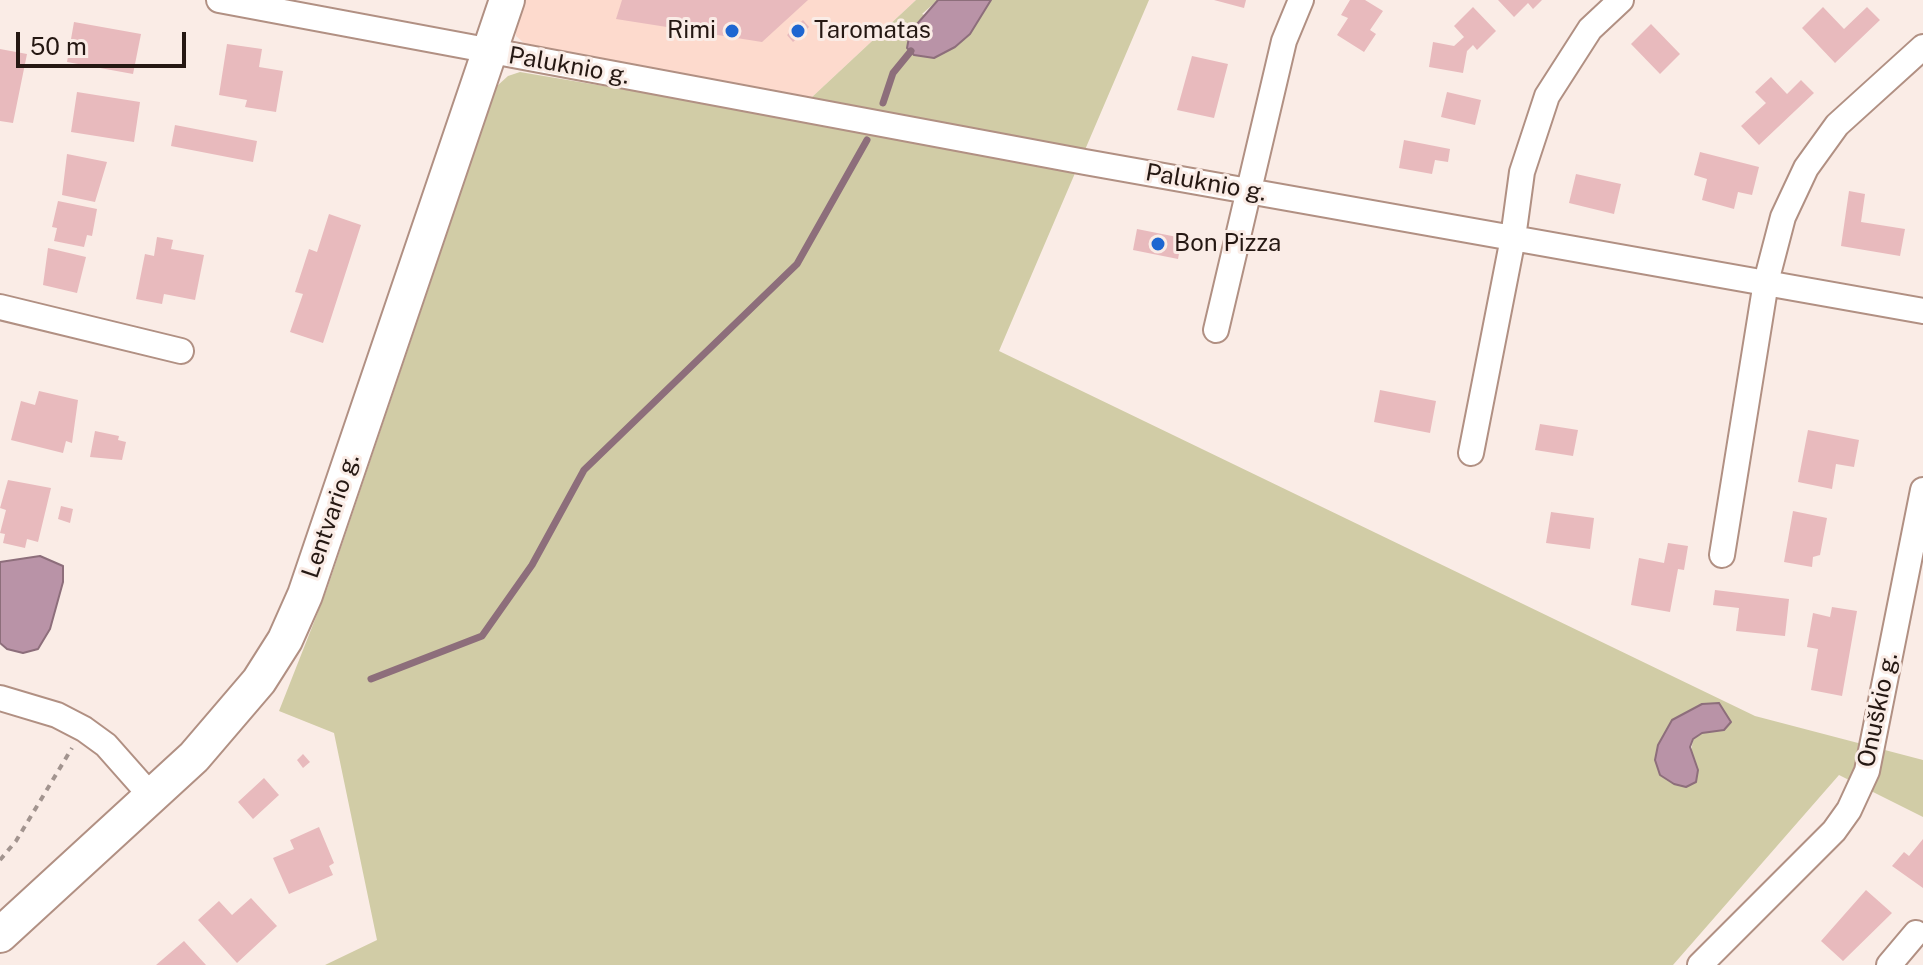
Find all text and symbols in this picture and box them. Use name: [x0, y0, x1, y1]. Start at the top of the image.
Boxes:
scale bar: [20, 16, 190, 66]
place label: Rimi: [667, 17, 716, 45]
place label: Taromatas: [814, 17, 931, 45]
marker: Rimi: [723, 22, 741, 40]
marker: Taromatas: [789, 22, 807, 40]
text: 50 m: [30, 32, 87, 60]
street label: Paluknio g.: [506, 41, 632, 91]
street label: Paluknio g.: [1143, 158, 1269, 208]
place label: Bon Pizza: [1174, 230, 1281, 258]
marker: Bon Pizza: [1149, 235, 1167, 253]
street label: Lentvario g.: [296, 450, 366, 582]
street label: Onuškio g.: [1852, 650, 1904, 770]

